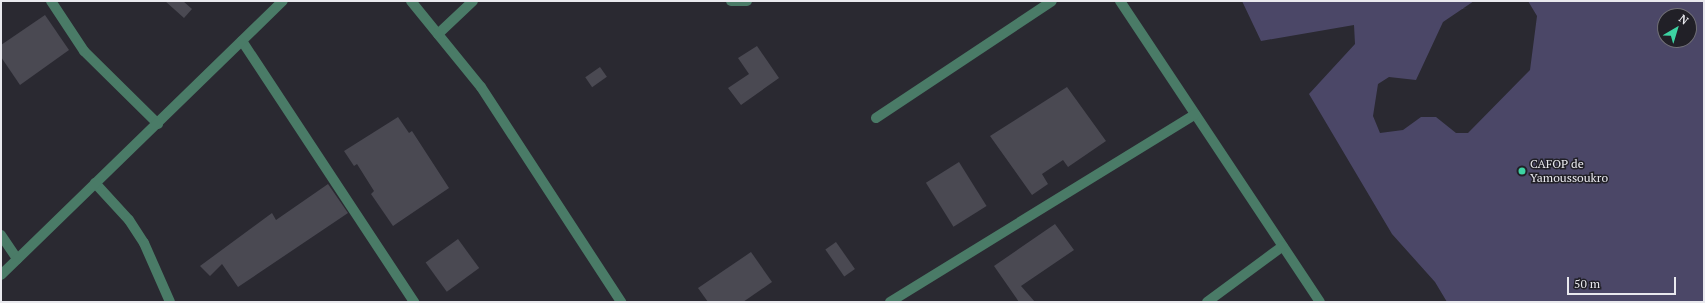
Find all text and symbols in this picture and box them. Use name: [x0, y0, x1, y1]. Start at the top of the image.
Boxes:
north arrow: [1657, 8, 1697, 48]
text: N: [1676, 11, 1691, 27]
place label: CAFOP de Yamoussoukro: [1530, 157, 1608, 185]
marker: CAFOP de Yamoussoukro: [1517, 166, 1527, 176]
scale bar: [1569, 269, 1678, 295]
text: 50 m: [1574, 276, 1600, 291]

